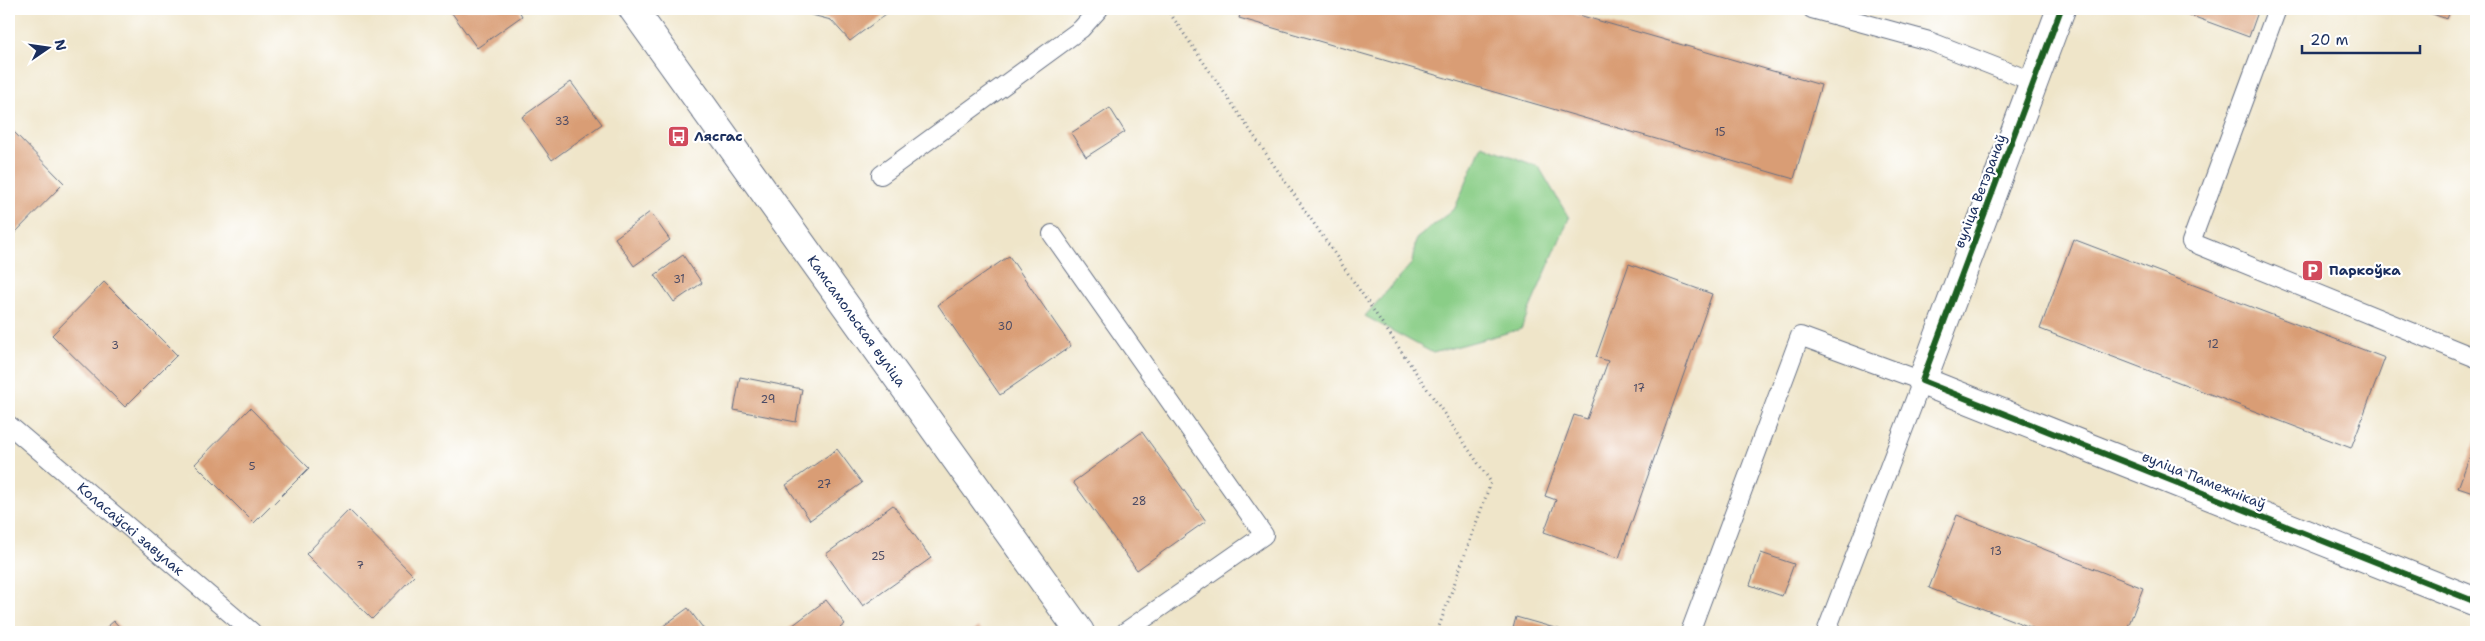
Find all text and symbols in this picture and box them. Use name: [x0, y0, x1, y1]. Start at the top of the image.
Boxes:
north arrow: [22, 22, 72, 72]
scale bar: [2302, 22, 2420, 54]
text: 20 m: [2310, 30, 2349, 50]
text: N: [51, 38, 71, 53]
house number: 33: [555, 114, 569, 129]
bus stop icon: Лясгас: [666, 124, 690, 148]
house number: 15: [1714, 125, 1726, 140]
place label: Лясгас: [694, 127, 743, 145]
street label: вуліца Ветэранаў: [1950, 131, 2010, 251]
street label: Камсамольская вуліца: [804, 252, 910, 391]
parking icon: Паркоўка: [2301, 258, 2325, 282]
place label: Паркоўка: [2329, 261, 2401, 279]
house number: 31: [673, 272, 685, 287]
house number: 30: [997, 319, 1013, 334]
house number: 12: [2207, 337, 2219, 352]
house number: 3: [111, 338, 119, 353]
house number: 17: [1633, 381, 1645, 396]
house number: 29: [761, 392, 775, 407]
street label: вуліца Памежнікаў: [2139, 447, 2269, 513]
house number: 5: [249, 459, 256, 474]
house number: 27: [817, 477, 832, 492]
street label: Коласаўскі завулак: [74, 478, 188, 580]
house number: 28: [1131, 494, 1147, 509]
house number: 13: [1990, 544, 2002, 559]
house number: 25: [871, 549, 885, 564]
house number: 7: [356, 558, 364, 573]

